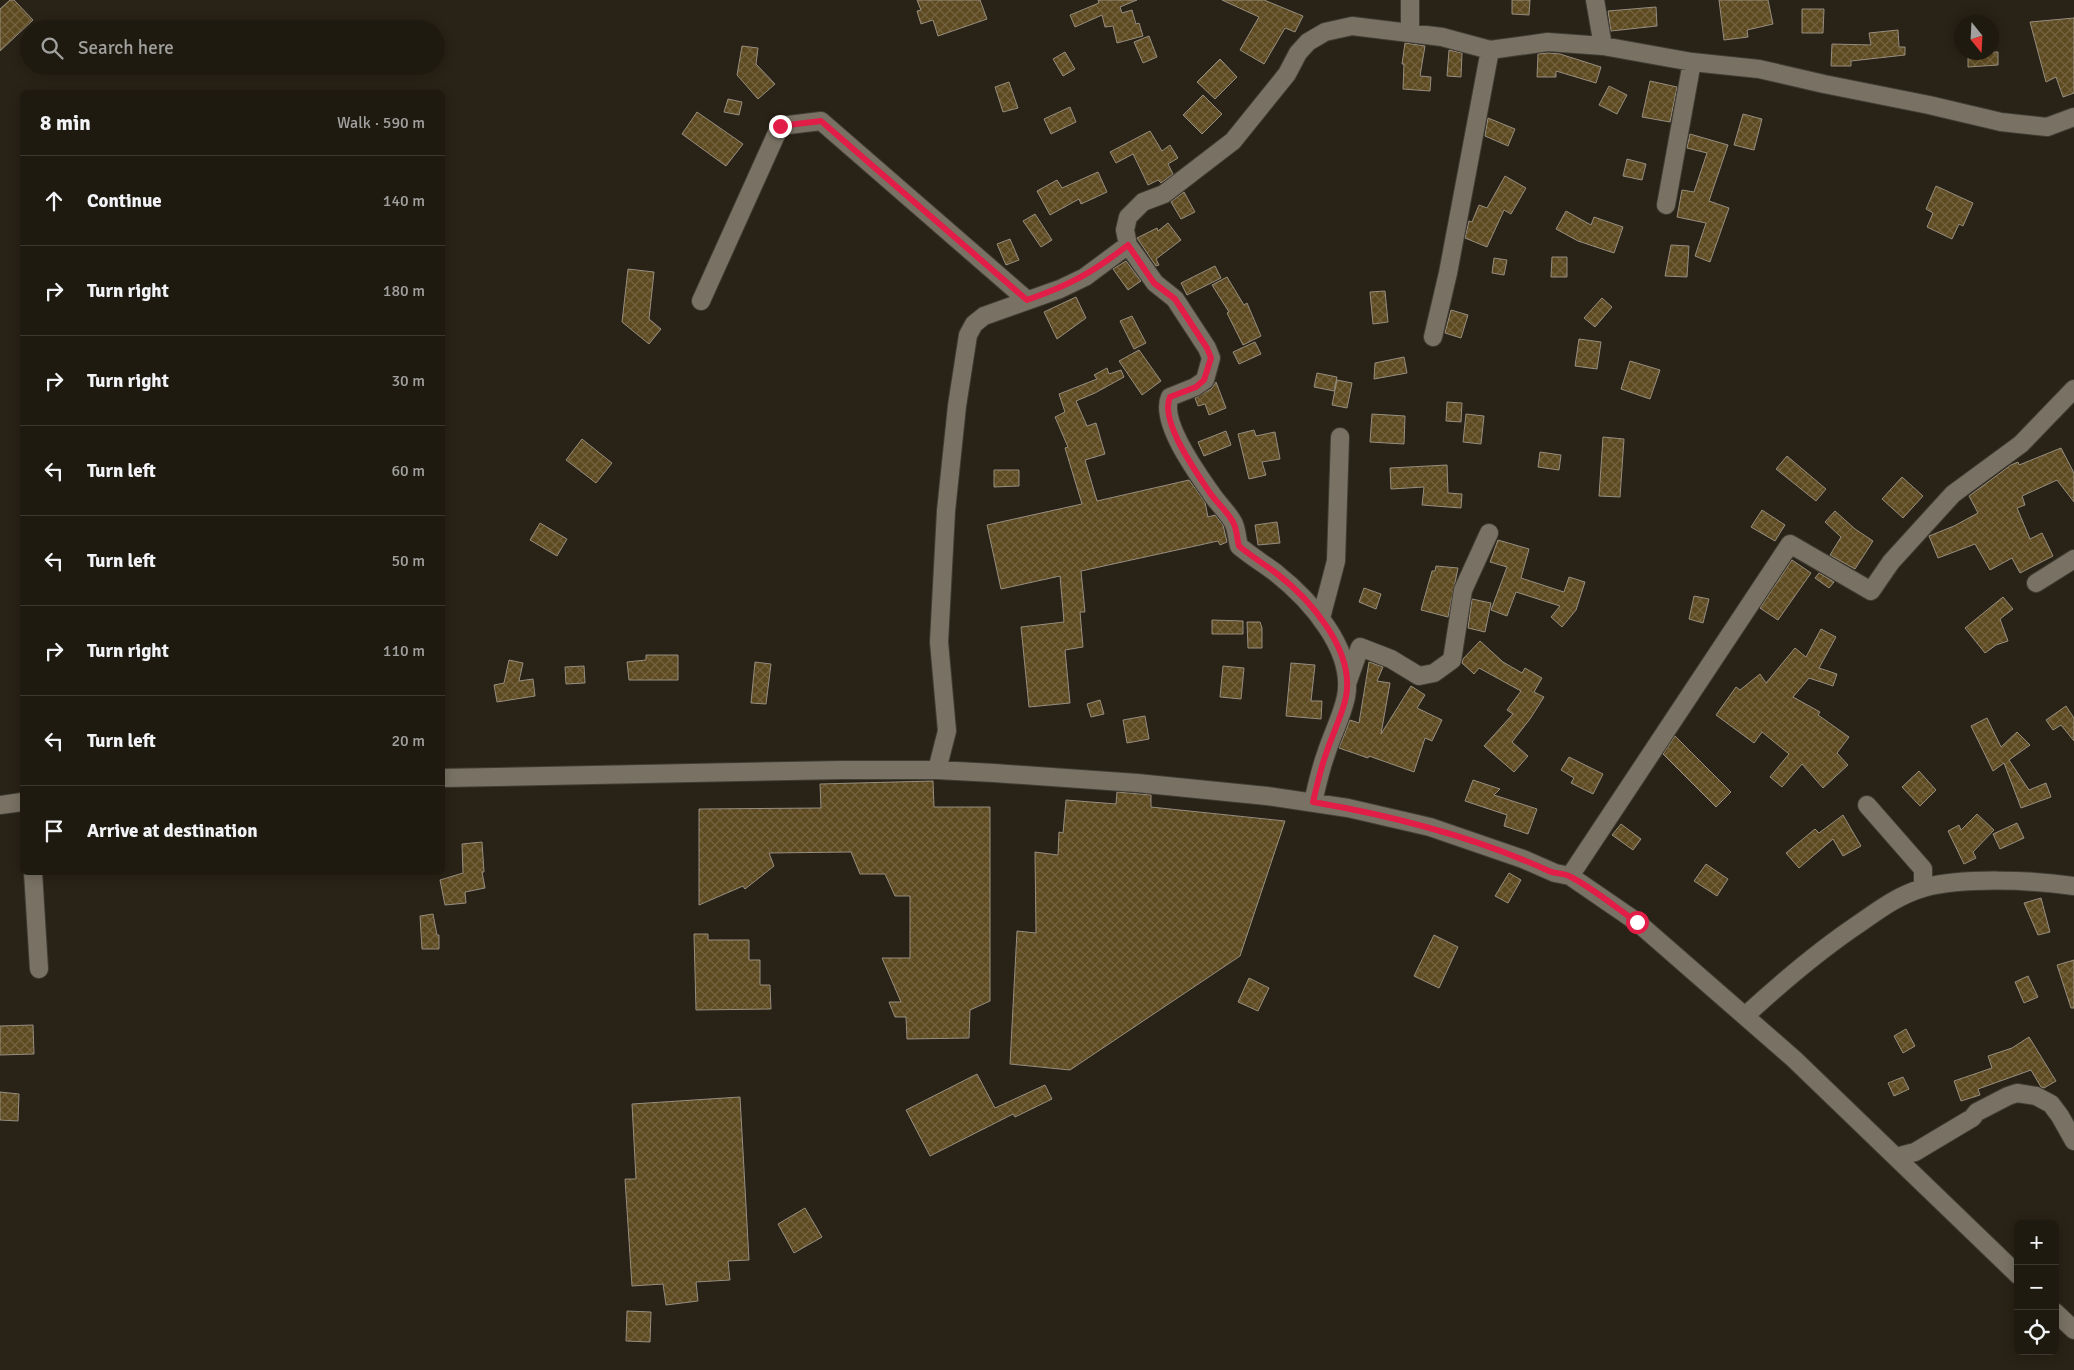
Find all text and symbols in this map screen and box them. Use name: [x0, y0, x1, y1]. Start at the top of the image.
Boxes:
north arrow: [1954, 15, 1999, 60]
search box: [20, 20, 445, 75]
icon: search: [38, 34, 66, 62]
text: Search here: [78, 36, 174, 60]
text: 8 min: [40, 110, 91, 136]
text: Walk · 590 m: [337, 113, 425, 133]
route end: [769, 115, 792, 138]
icon: ahead: [40, 187, 68, 215]
text: Continue: [87, 189, 162, 213]
text: 140 m: [383, 191, 425, 211]
icon: right: [40, 277, 68, 305]
text: Turn right: [87, 279, 169, 303]
text: 180 m: [383, 281, 425, 301]
icon: right: [40, 367, 68, 395]
text: Turn right: [87, 369, 169, 393]
text: 30 m: [391, 371, 425, 391]
icon: left: [40, 457, 68, 485]
text: Turn left: [87, 459, 156, 483]
text: 60 m: [391, 461, 425, 481]
icon: left: [40, 547, 68, 575]
text: Turn left: [87, 549, 156, 573]
text: 50 m: [391, 551, 425, 571]
icon: right: [40, 637, 68, 665]
text: Turn right: [87, 639, 169, 663]
text: 110 m: [383, 641, 425, 661]
icon: left: [40, 727, 68, 755]
text: Turn left: [87, 729, 156, 753]
text: 20 m: [391, 731, 425, 751]
icon: arrive: [40, 817, 68, 845]
text: Arrive at destination: [87, 819, 258, 843]
route start: [1626, 911, 1649, 934]
map controls: [2014, 1220, 2059, 1355]
button: +: [2014, 1220, 2059, 1265]
button: −: [2014, 1265, 2059, 1310]
button: locate: [2014, 1310, 2059, 1355]

